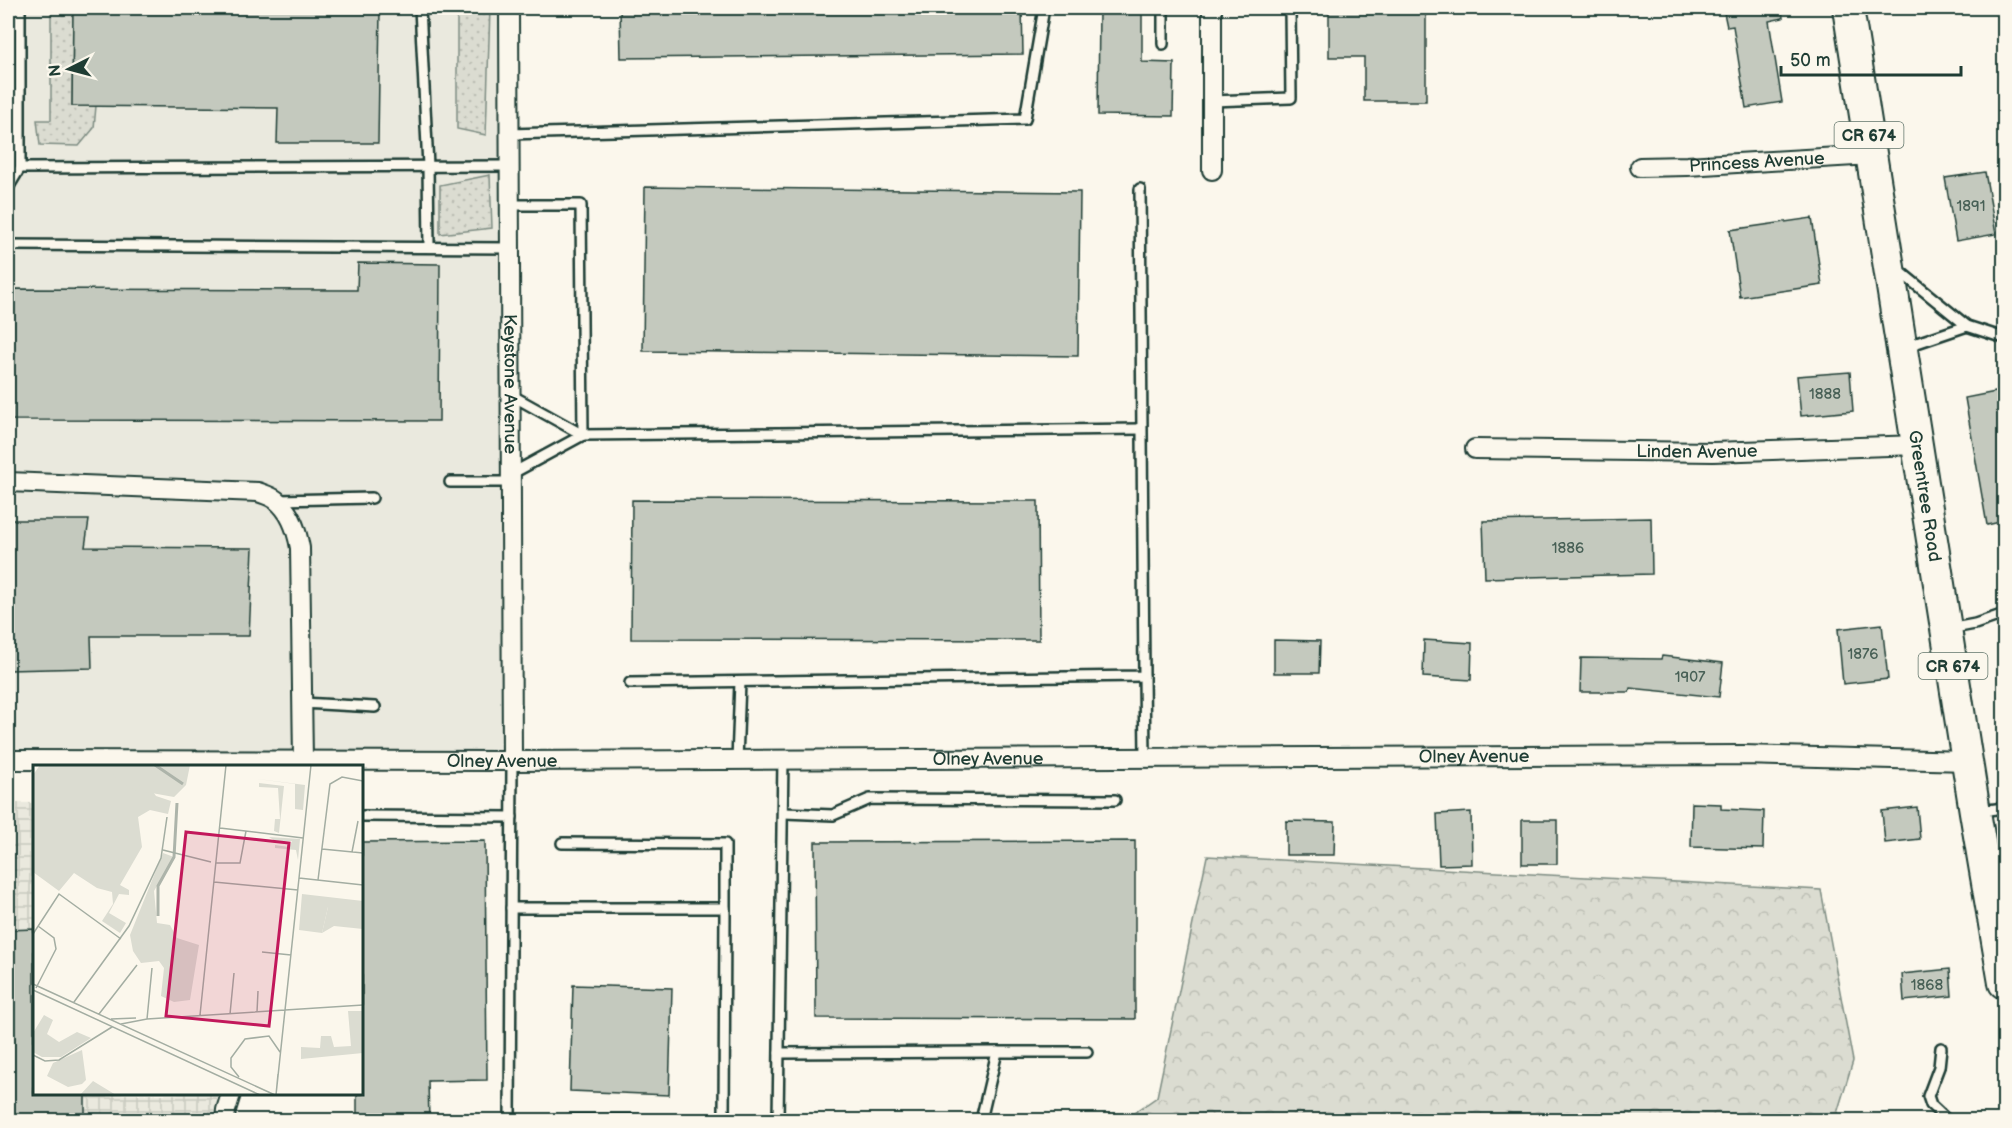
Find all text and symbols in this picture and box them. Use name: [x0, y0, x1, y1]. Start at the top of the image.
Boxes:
north arrow: [39, 39, 99, 99]
scale bar: [1781, 39, 1961, 77]
text: 50 m: [1790, 50, 1831, 71]
text: N: [45, 63, 66, 77]
road number: CR 674: [1834, 122, 1904, 148]
street label: Princess Avenue: [1689, 148, 1826, 177]
house number: 1891: [1956, 197, 1986, 216]
street label: Keystone Avenue: [499, 314, 521, 454]
house number: 1888: [1809, 385, 1841, 404]
street label: Greentree Road: [1904, 429, 1945, 563]
street label: Linden Avenue: [1636, 440, 1758, 463]
house number: 1886: [1552, 539, 1584, 558]
house number: 1876: [1847, 645, 1879, 664]
road number: CR 674: [1918, 653, 1988, 679]
house number: 1907: [1675, 668, 1706, 687]
street label: Olney Avenue: [1419, 746, 1530, 768]
street label: Olney Avenue: [933, 748, 1044, 770]
street label: Olney Avenue: [447, 751, 558, 772]
inset map: [33, 765, 363, 1095]
house number: 1868: [1911, 976, 1943, 995]

